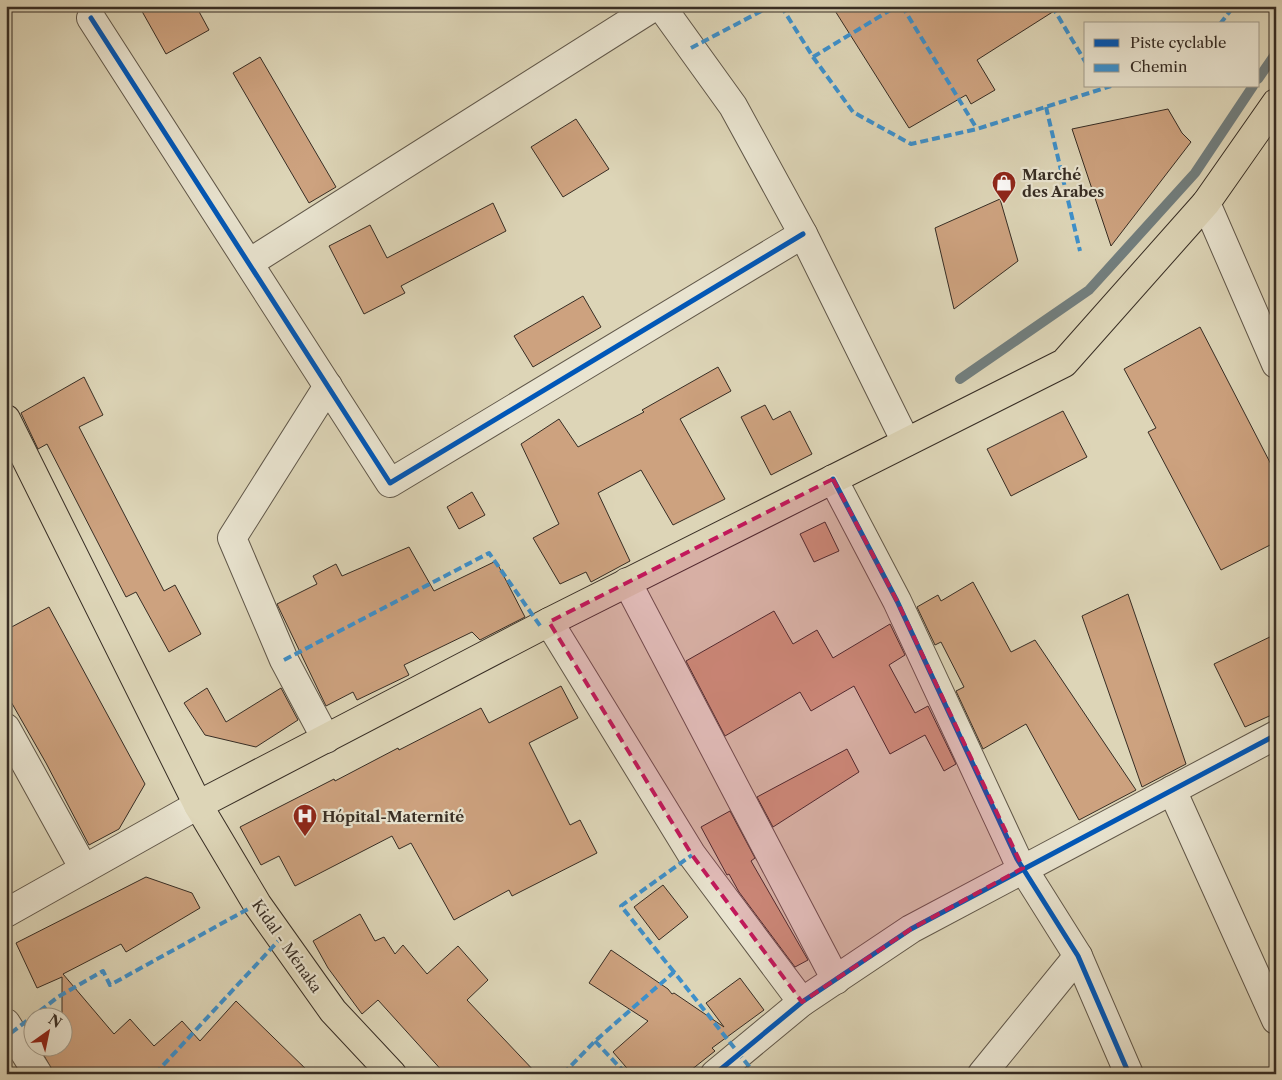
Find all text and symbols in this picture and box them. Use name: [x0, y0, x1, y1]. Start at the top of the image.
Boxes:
legend: [1084, 22, 1260, 88]
text: Piste cyclable: [1130, 33, 1226, 52]
text: Chemin: [1130, 57, 1188, 76]
place label: Marché des Arabes: [1022, 165, 1104, 201]
shop icon: Marché des Arabes: [991, 170, 1017, 204]
hospital icon: Hópital-Maternité: [292, 803, 318, 837]
place label: Hópital-Maternité: [322, 807, 464, 826]
street label: Kidal - Ménaka: [248, 896, 326, 996]
north arrow: [22, 1008, 72, 1058]
text: N: [45, 1010, 65, 1032]

